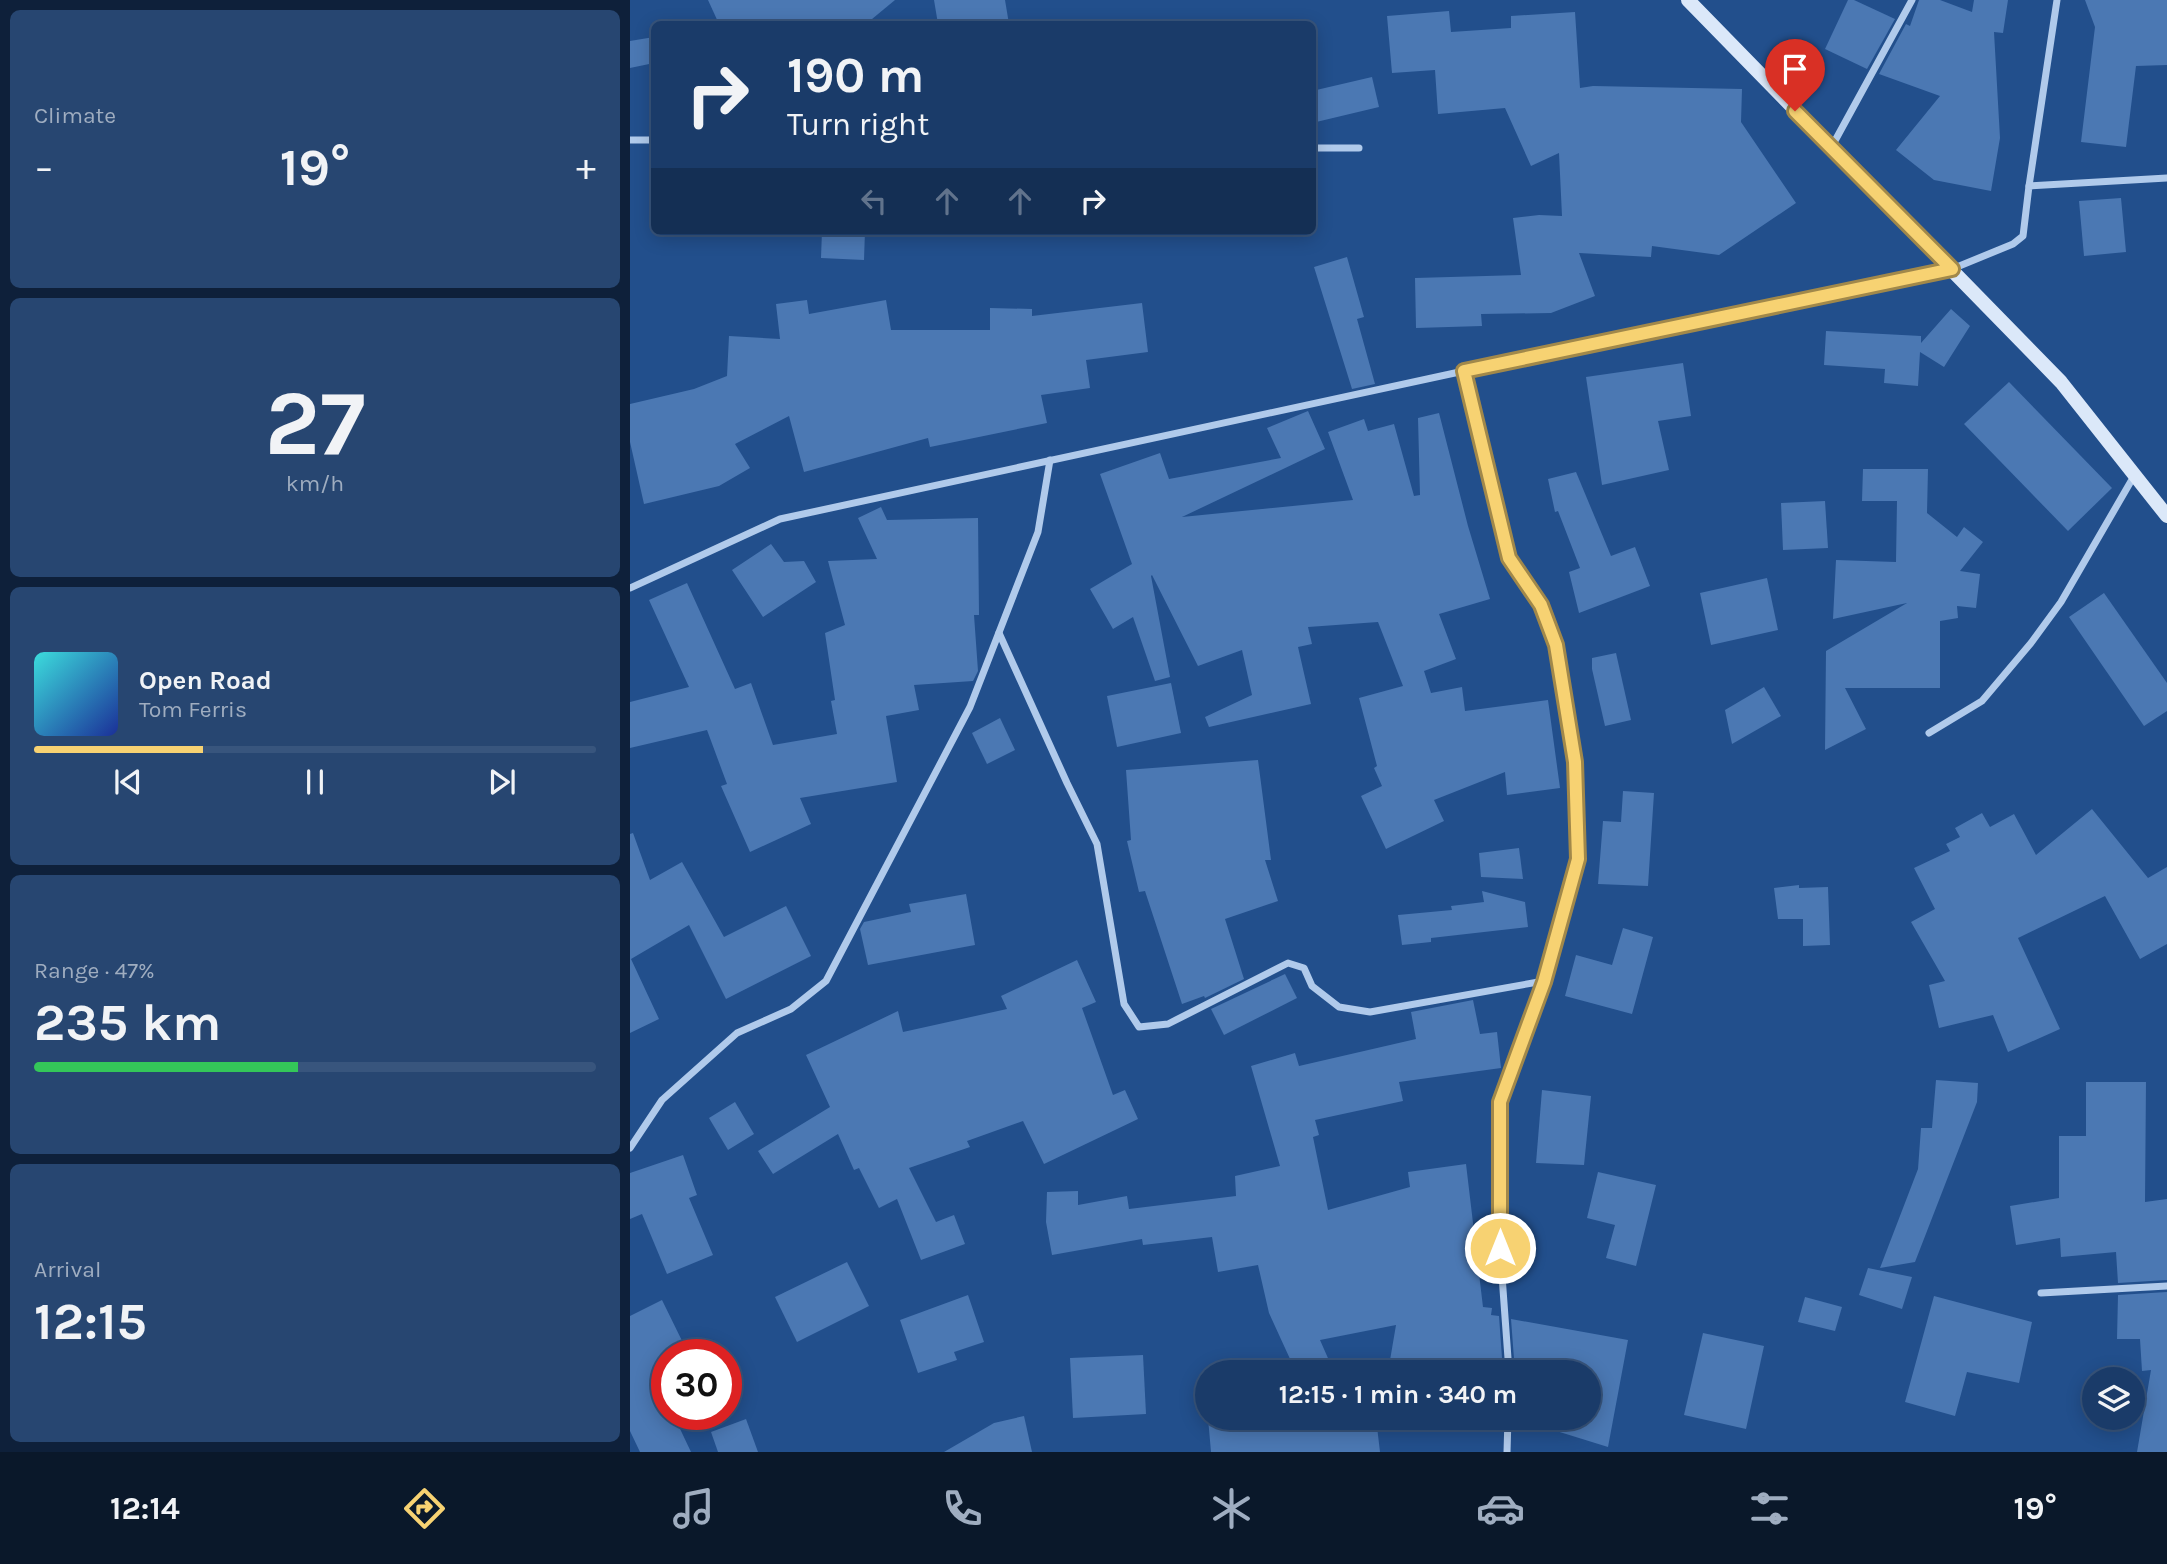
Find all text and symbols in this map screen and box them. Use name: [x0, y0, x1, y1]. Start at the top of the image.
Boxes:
pin: [1765, 39, 1825, 111]
text: 190 m: [787, 47, 924, 104]
icon: right: [672, 49, 763, 140]
icon: arrive: [1776, 50, 1814, 88]
text: Climate: [34, 102, 116, 129]
text: Turn right: [787, 106, 929, 143]
text: 19°: [280, 137, 350, 198]
text: −: [34, 145, 54, 190]
text: +: [576, 145, 596, 190]
icon: left: [855, 182, 893, 220]
icon: ahead: [928, 182, 966, 220]
icon: ahead: [1001, 182, 1039, 220]
icon: right: [1074, 182, 1112, 220]
text: 27: [265, 371, 365, 477]
text: km/h: [286, 470, 344, 497]
text: Open Road: [139, 665, 272, 696]
text: Tom Ferris: [139, 696, 247, 723]
icon: previous: [109, 763, 147, 801]
icon: pause: [296, 763, 334, 801]
icon: next: [483, 763, 521, 801]
text: Range · 47%: [34, 957, 155, 984]
text: 235 km: [34, 992, 221, 1053]
position arrow: [1463, 1211, 1537, 1285]
text: Arrival: [34, 1256, 101, 1283]
text: 12:15: [34, 1291, 147, 1352]
speed limit sign: 30: [651, 1339, 742, 1430]
map controls: [2082, 1367, 2145, 1430]
button: layers: [2082, 1367, 2145, 1430]
text: 12:15 · 1 min · 340 m: [1279, 1379, 1517, 1410]
icon: directions: [400, 1484, 449, 1533]
icon: music: [669, 1484, 718, 1533]
icon: phone: [938, 1484, 987, 1533]
icon: climate: [1207, 1484, 1256, 1533]
icon: car: [1476, 1484, 1525, 1533]
icon: filters: [1745, 1484, 1794, 1533]
text: 12:14: [110, 1490, 180, 1527]
text: 19°: [2014, 1490, 2057, 1527]

